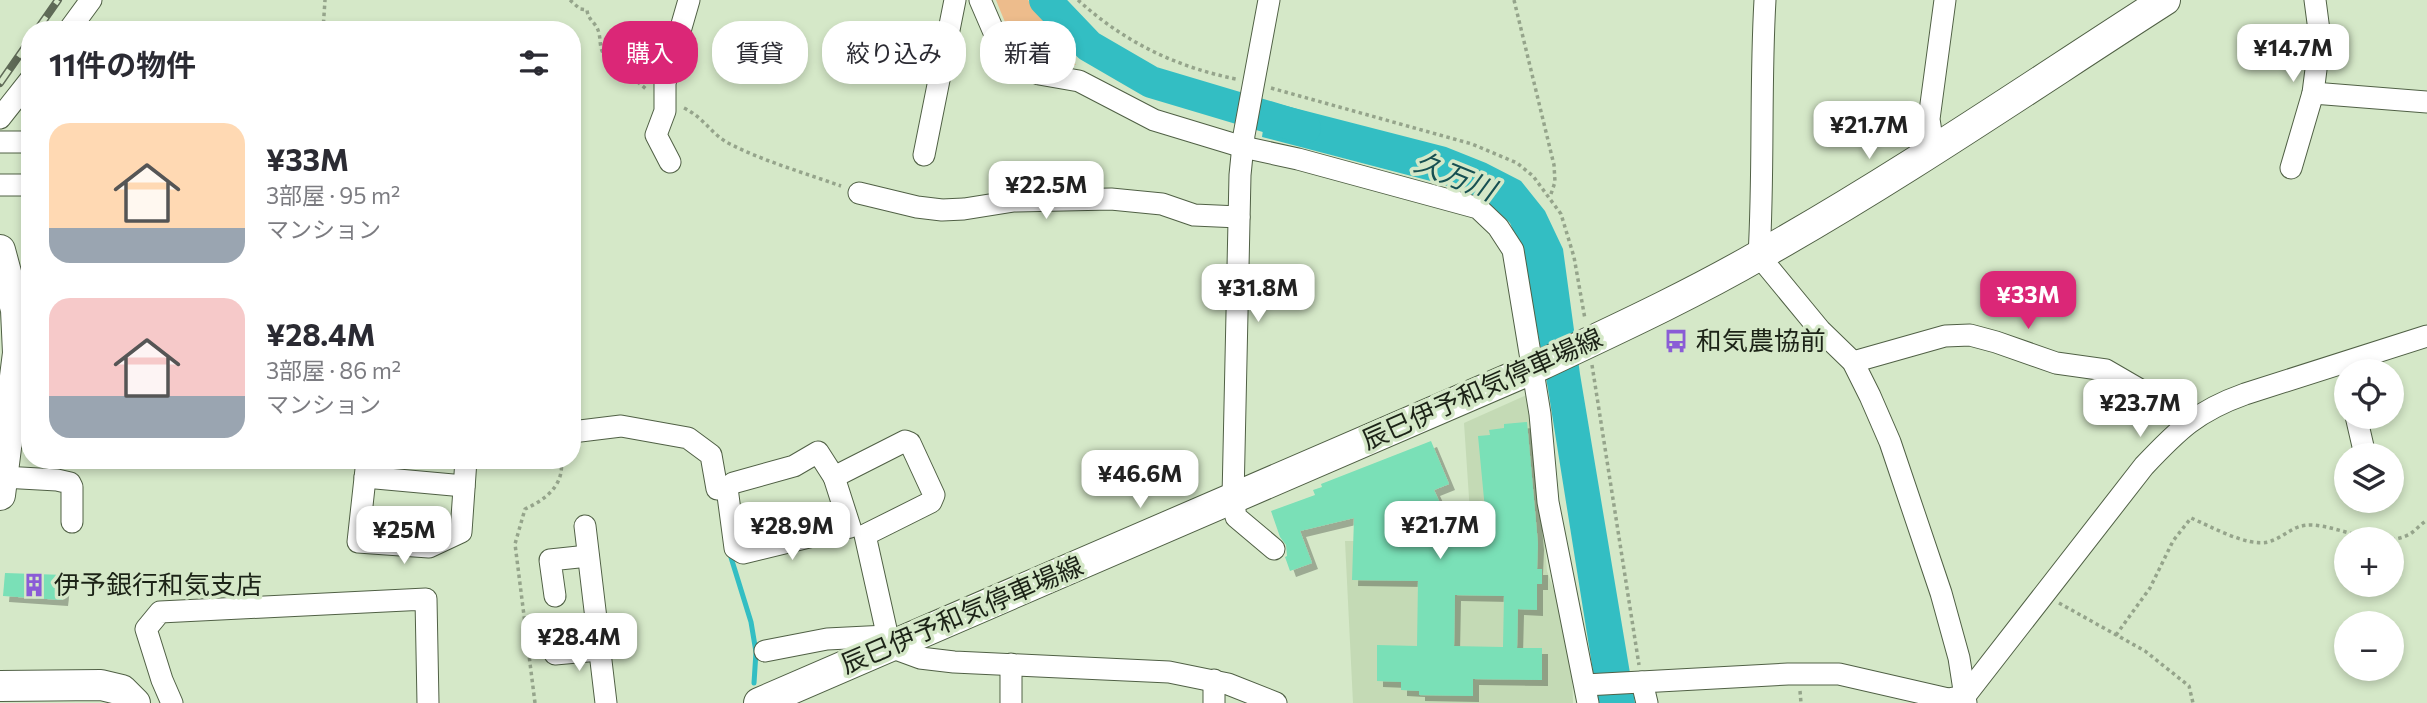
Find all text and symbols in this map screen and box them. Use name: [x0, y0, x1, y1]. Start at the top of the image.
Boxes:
chip: 購入: [602, 21, 698, 84]
chip: 賃貸: [712, 21, 808, 84]
chip: 絞り込み: [822, 21, 966, 84]
chip: 新着: [980, 21, 1076, 84]
pin: ¥14.7M: [2236, 24, 2350, 84]
text: ¥14.7M: [2253, 33, 2333, 61]
icon: filters: [515, 44, 553, 82]
text: 11件の物件: [49, 45, 196, 82]
pin: ¥21.7M: [1812, 102, 1926, 161]
text: ¥21.7M: [1830, 110, 1908, 138]
text: ¥33M: [266, 140, 349, 177]
water label: 久万川: [1410, 144, 1503, 208]
icon: home: [105, 151, 189, 235]
pin: ¥22.5M: [989, 162, 1103, 221]
text: ¥22.5M: [1005, 170, 1087, 198]
text: 3部屋 · 95 m²: [266, 181, 400, 209]
text: マンション: [266, 215, 381, 243]
pin: ¥31.8M: [1201, 264, 1315, 324]
pin: ¥33M: [1987, 272, 2069, 331]
text: ¥31.8M: [1218, 273, 1298, 301]
text: ¥33M: [1996, 280, 2060, 308]
text: ¥28.4M: [266, 315, 375, 352]
street label: 辰巳伊予和気停車場線: [1356, 321, 1606, 455]
place label: 和気農協前: [1696, 324, 1826, 355]
icon: home: [105, 326, 189, 410]
bus stop icon: 和気農協前: [1662, 327, 1690, 355]
text: 3部屋 · 86 m²: [266, 356, 401, 384]
map controls: [2334, 359, 2404, 681]
button: locate: [2334, 359, 2404, 429]
pin: ¥23.7M: [2083, 380, 2197, 439]
text: ¥23.7M: [2099, 388, 2181, 416]
text: マンション: [266, 390, 381, 418]
button: layers: [2334, 443, 2404, 513]
pin: ¥46.6M: [1083, 450, 1197, 510]
text: ¥46.6M: [1097, 459, 1183, 487]
pin: ¥21.7M: [1383, 502, 1497, 561]
pin: ¥28.9M: [735, 503, 849, 562]
pin: ¥25M: [363, 506, 445, 566]
text: ¥21.7M: [1401, 510, 1479, 538]
text: ¥28.9M: [750, 511, 834, 539]
text: ¥25M: [372, 515, 436, 543]
button: +: [2334, 527, 2404, 597]
street label: 辰巳伊予和気停車場線: [836, 549, 1087, 679]
place label: 伊予銀行和気支店: [54, 568, 262, 599]
building icon: 伊予銀行和気支店: [20, 571, 48, 599]
button: −: [2334, 611, 2404, 681]
pin: ¥28.4M: [522, 614, 636, 673]
text: ¥28.4M: [537, 622, 621, 650]

